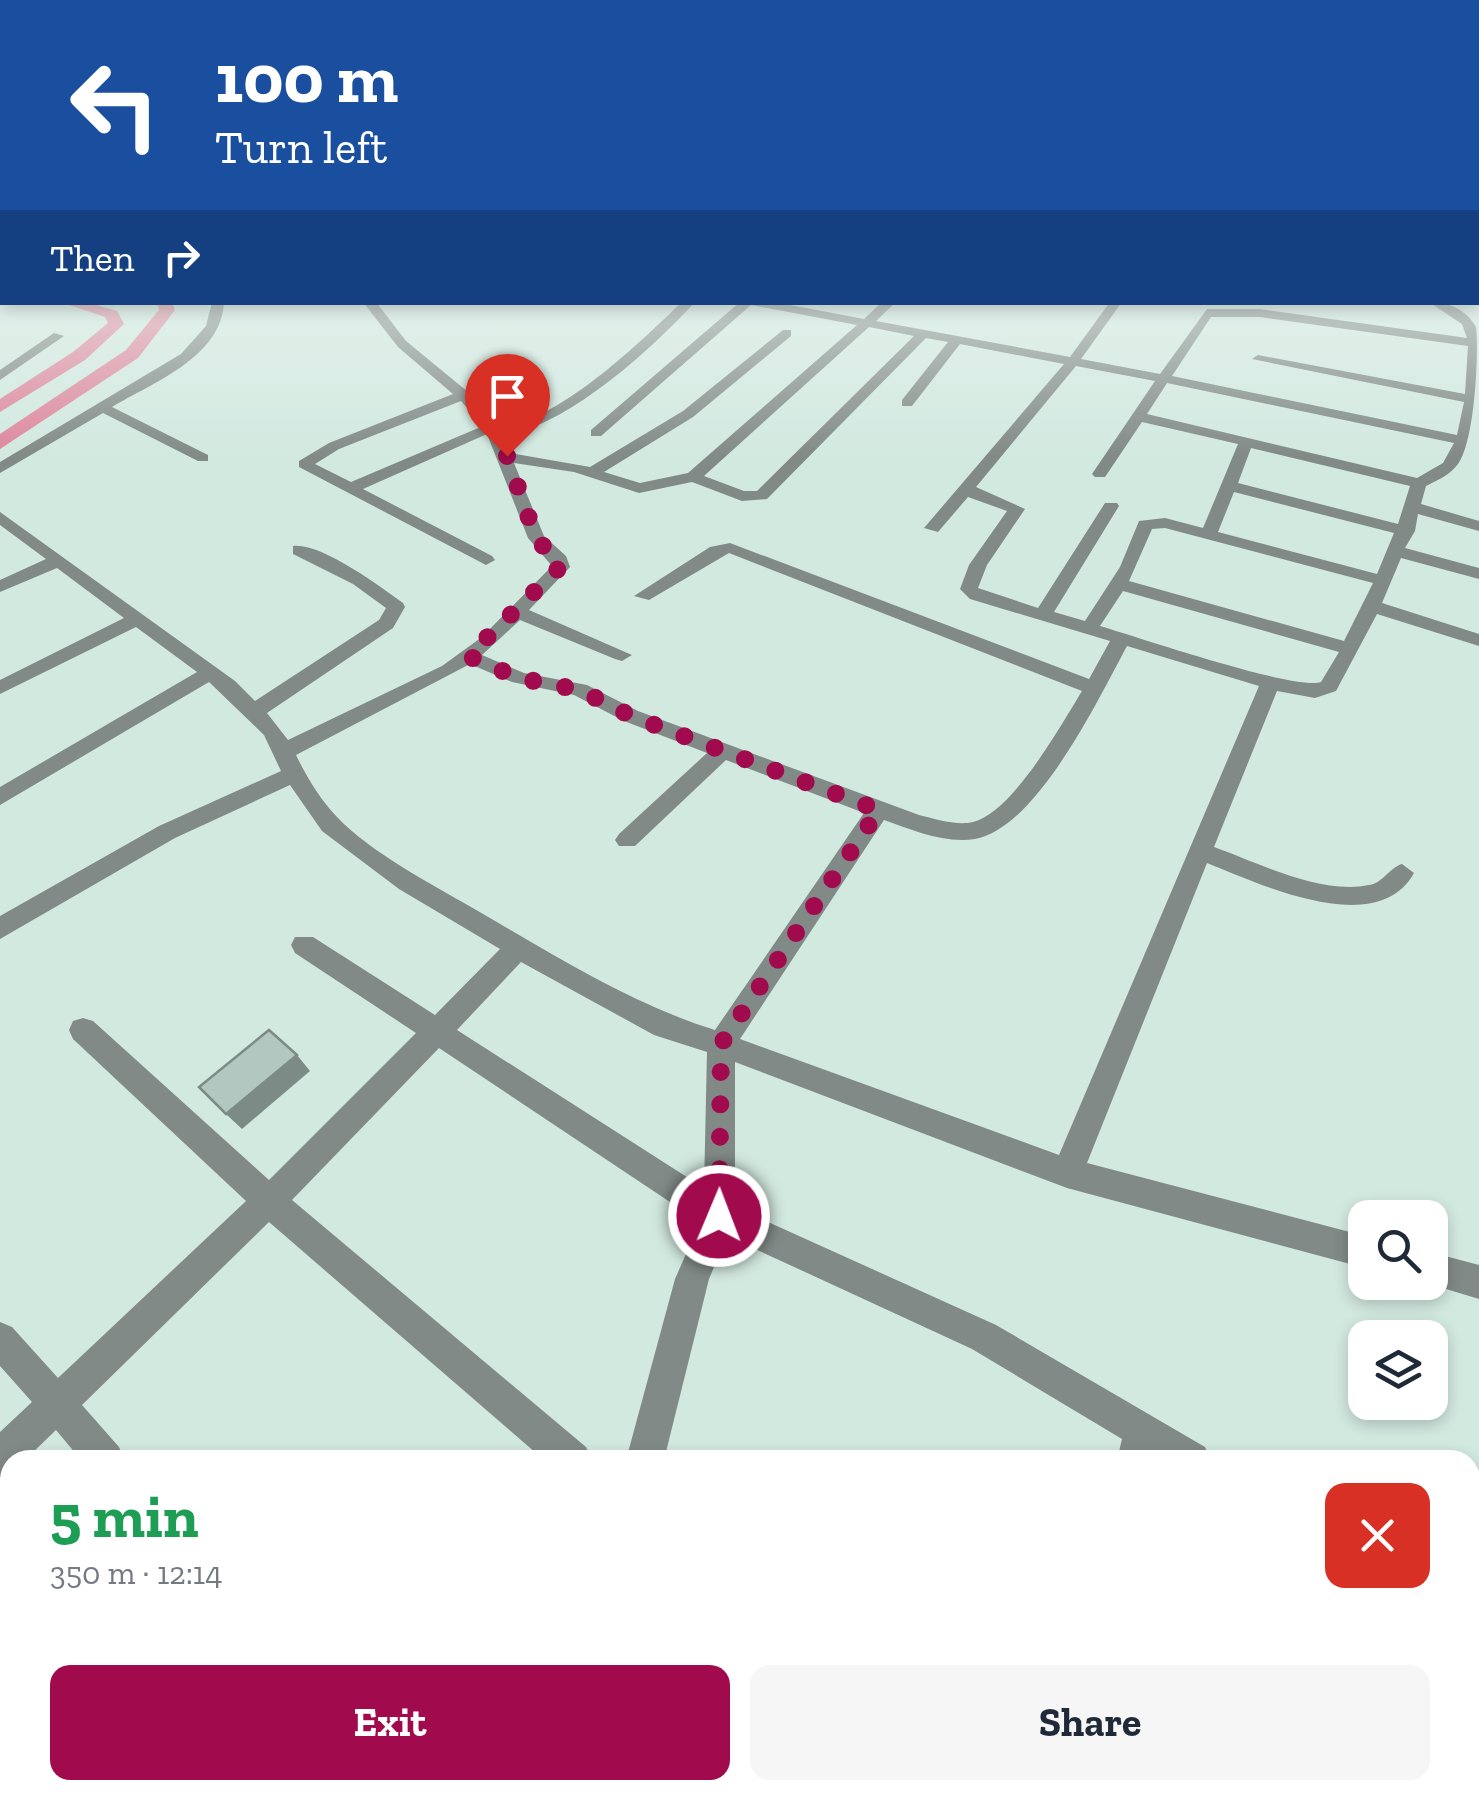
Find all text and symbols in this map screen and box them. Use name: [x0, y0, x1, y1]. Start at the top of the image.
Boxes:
text: 100 m: [215, 36, 398, 120]
icon: left: [50, 40, 180, 170]
text: Turn left: [215, 121, 387, 175]
icon: right: [154, 230, 209, 285]
text: Then: [50, 235, 134, 281]
pin: [465, 354, 550, 457]
icon: arrive: [480, 369, 535, 424]
position arrow: [667, 1164, 771, 1268]
map controls: [1348, 1200, 1448, 1420]
button: search: [1348, 1200, 1448, 1300]
button: layers: [1348, 1320, 1448, 1420]
text: 5 min: [50, 1480, 199, 1552]
button: close: [1325, 1483, 1430, 1588]
text: 350 m · 12:14: [50, 1554, 222, 1592]
button: Exit: [50, 1665, 730, 1780]
button: Share: [750, 1665, 1430, 1780]

